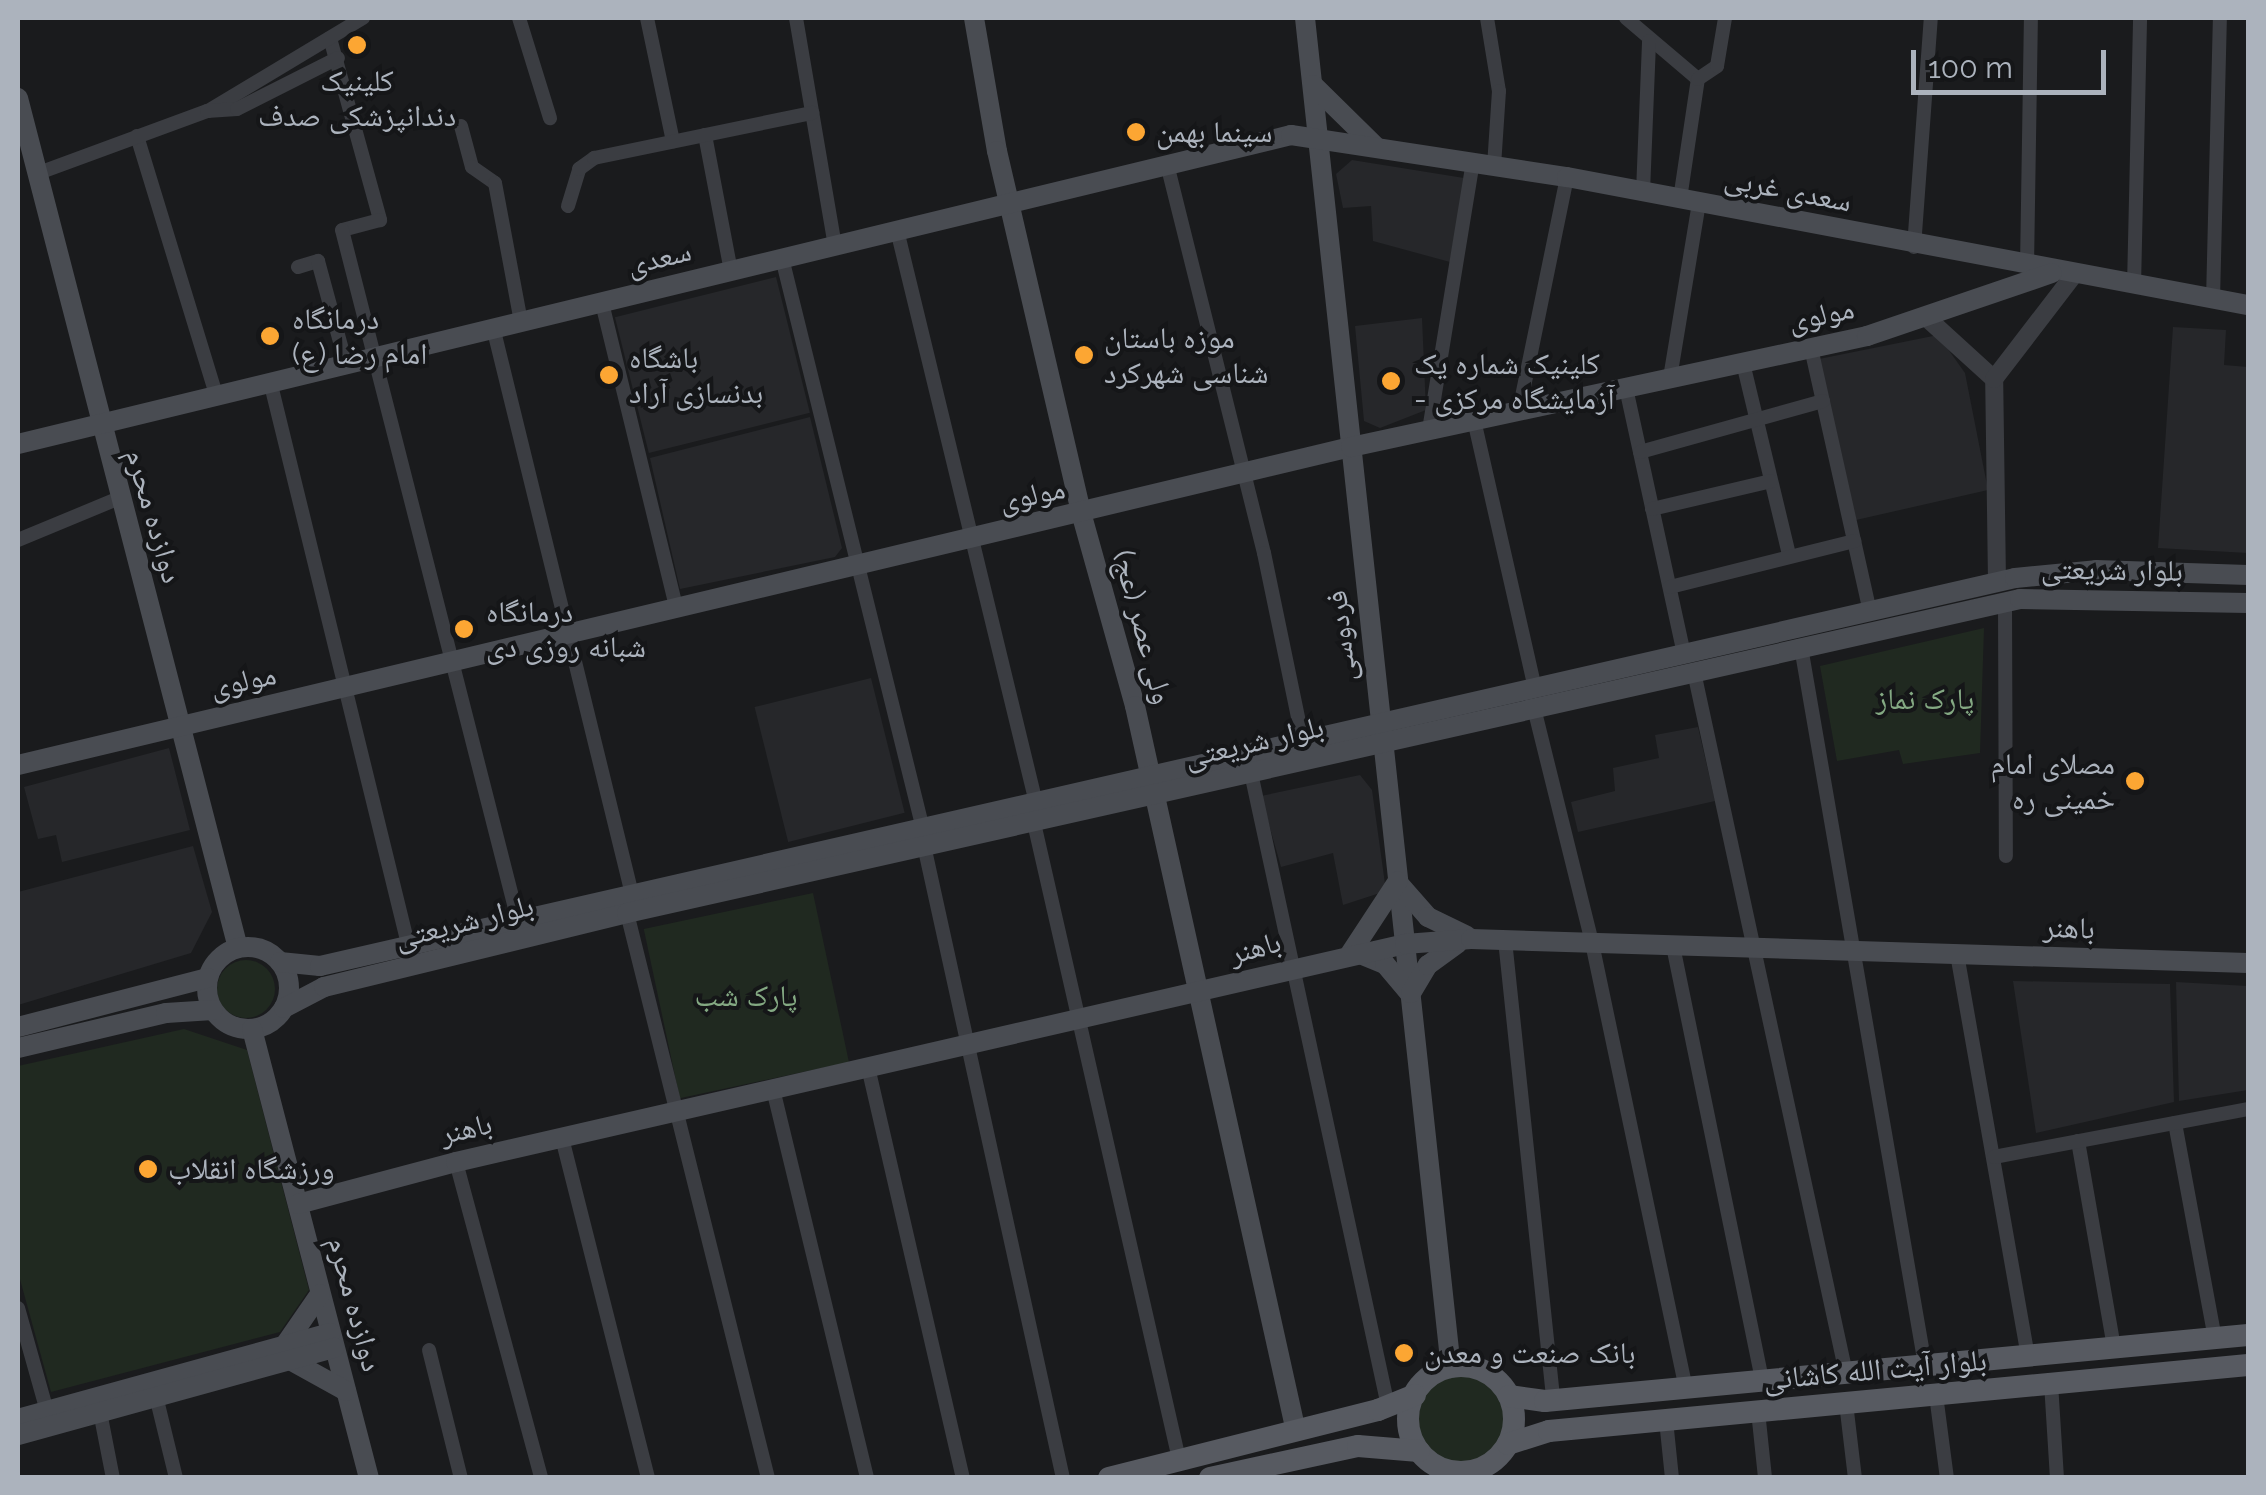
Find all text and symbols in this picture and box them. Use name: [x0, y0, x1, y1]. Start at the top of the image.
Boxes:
scale bar: [1916, 30, 2111, 92]
marker: کلینیک دندانپزشکی صدف: [344, 32, 370, 58]
text: 100 m: [1928, 50, 2013, 85]
place label: کلینیک دندانپزشکی صدف: [258, 63, 456, 134]
place label: سینما بهمن: [1156, 114, 1273, 150]
marker: سینما بهمن: [1125, 121, 1147, 143]
street label: سعدی غربی: [1721, 160, 1855, 220]
street label: سعدی: [623, 233, 695, 283]
street label: مولوی: [1785, 290, 1857, 340]
place label: درمانگاه امام رضا (ع): [292, 301, 427, 372]
place label: موزه باستان شناسی شهرکرد: [1104, 320, 1268, 390]
marker: درمانگاه امام رضا (ع): [257, 323, 283, 349]
place label: باشگاه بدنسازى آراد: [629, 340, 763, 410]
marker: موزه باستان شناسی شهرکرد: [1073, 344, 1095, 366]
place label: کلینیک شماره یک - آزمایشگاه مرکزی: [1414, 346, 1615, 416]
marker: باشگاه بدنسازى آراد: [598, 364, 620, 386]
marker: کلینیک شماره یک - آزمایشگاه مرکزی: [1378, 368, 1404, 394]
street label: دوازده محرم: [118, 445, 190, 587]
street label: مولوی: [996, 470, 1068, 520]
street label: ولی عصر (عج): [1105, 546, 1181, 708]
street label: بلوار شریعتی: [2041, 551, 2183, 589]
street label: فردوسی: [1318, 589, 1364, 683]
place label: درمانگاه شبانه روزی دی: [486, 594, 646, 664]
marker: درمانگاه شبانه روزی دی: [451, 616, 477, 642]
street label: مولوی: [207, 656, 279, 706]
park label: پارک نماز: [1876, 681, 1974, 717]
street label: بلوار شریعتی: [1181, 708, 1327, 776]
place label: مصلای امام خمینی ره: [1990, 746, 2115, 816]
marker: مصلای امام خمینی ره: [2124, 770, 2146, 792]
street label: بلوار شریعتی: [391, 887, 537, 957]
street label: باهنر: [2042, 909, 2096, 947]
street label: باهنر: [1225, 924, 1285, 972]
park label: پارک شب: [694, 978, 798, 1014]
street label: باهنر: [437, 1106, 495, 1152]
place label: ورزشگاه انقلاب: [168, 1151, 335, 1187]
marker: ورزشگاه انقلاب: [137, 1158, 159, 1180]
street label: دوازده محرم: [320, 1233, 390, 1375]
place label: بانک صنعت و معدن: [1424, 1335, 1636, 1371]
marker: بانک صنعت و معدن: [1393, 1342, 1415, 1364]
street label: بلوار آیت الله کاشانی: [1762, 1342, 1988, 1398]

